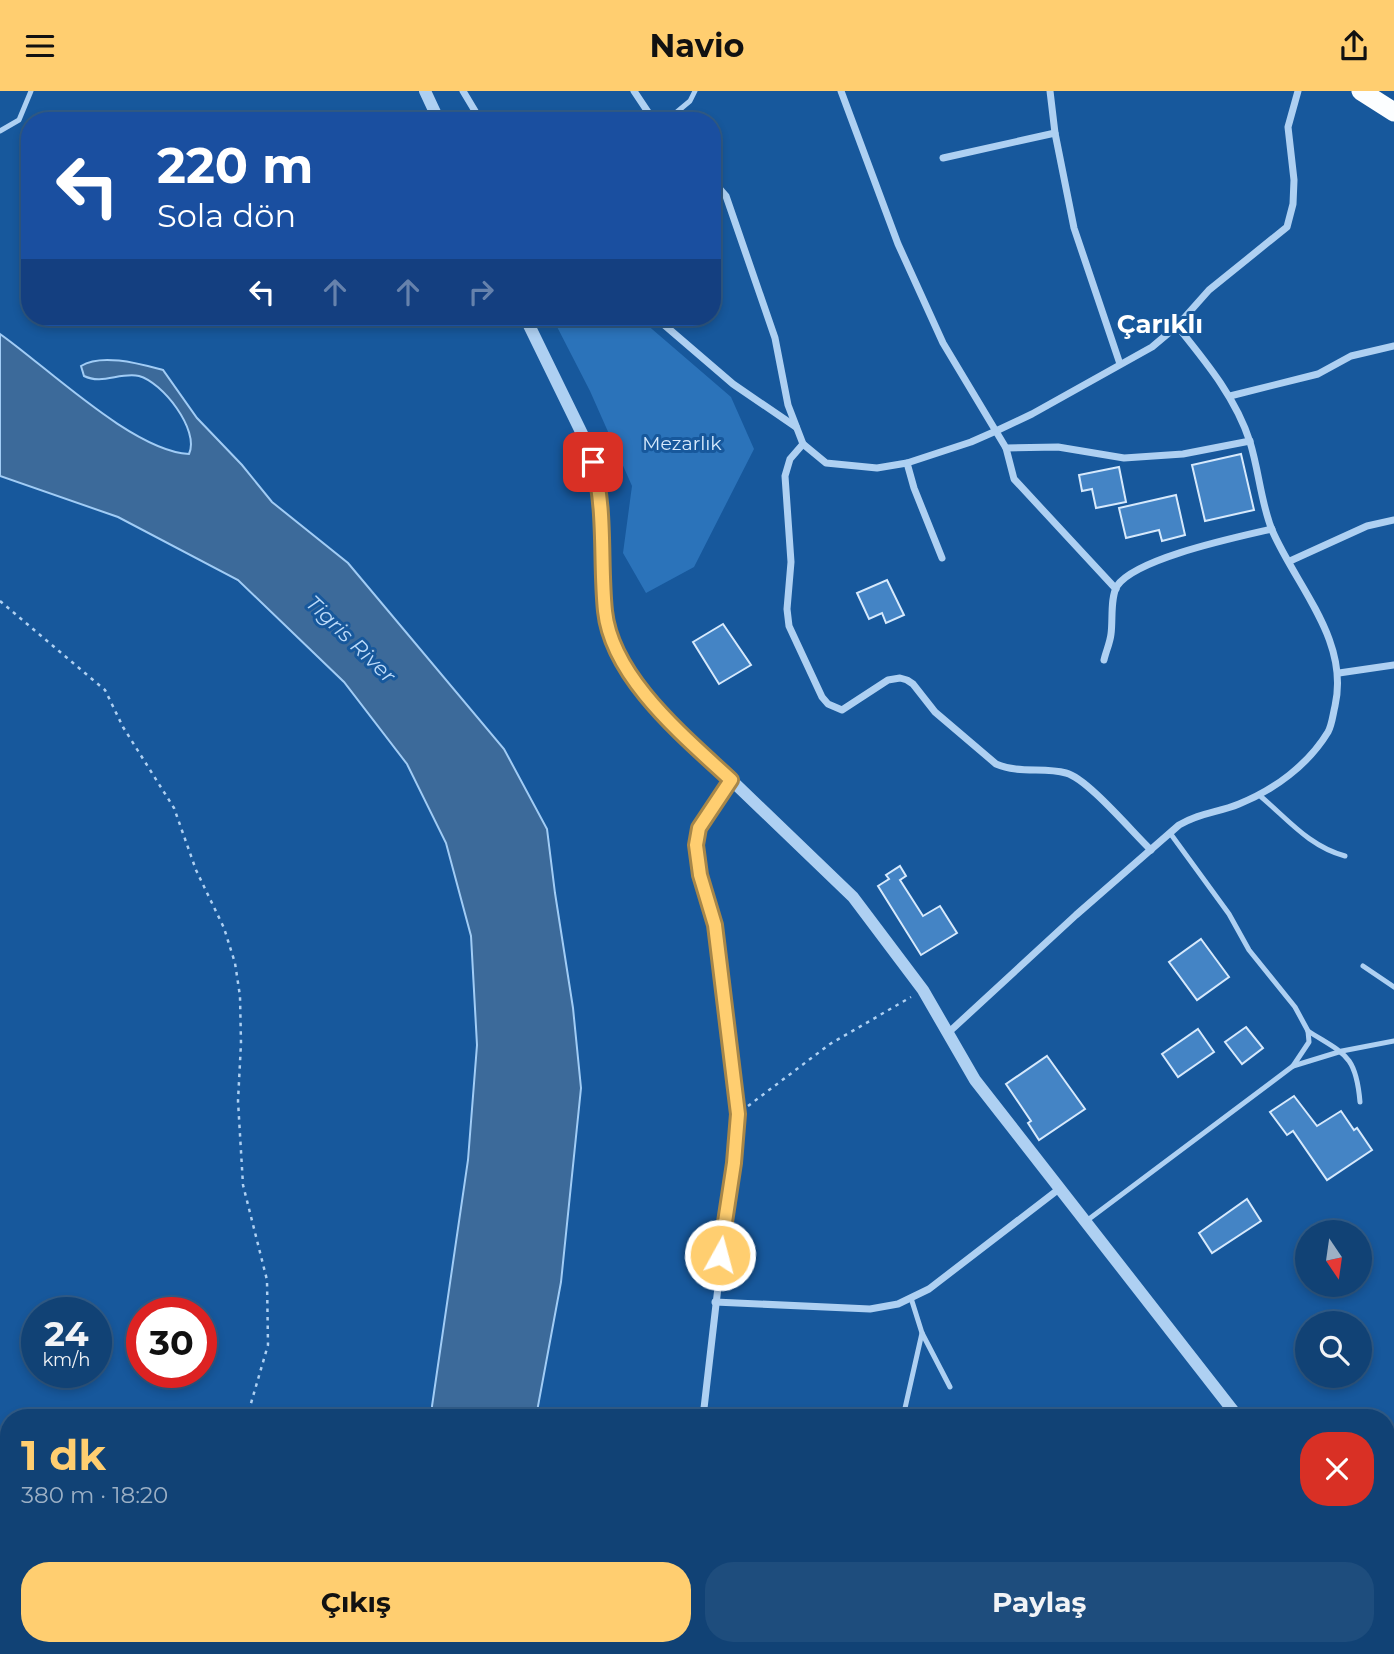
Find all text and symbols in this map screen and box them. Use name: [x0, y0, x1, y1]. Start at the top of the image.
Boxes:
text: Navio: [649, 26, 745, 65]
icon: menu: [21, 27, 59, 65]
icon: share: [1335, 27, 1373, 65]
text: 220 m: [157, 136, 313, 195]
icon: left: [42, 140, 133, 231]
text: Sola dön: [157, 196, 296, 235]
icon: left: [243, 273, 281, 311]
icon: ahead: [316, 273, 354, 311]
icon: ahead: [389, 273, 427, 311]
icon: right: [462, 273, 500, 311]
district label: Çarıklı: [1117, 308, 1203, 340]
pin: [563, 432, 623, 492]
park label: Mezarlık: [642, 432, 722, 455]
icon: arrive: [574, 443, 612, 481]
water label: Tigris River: [301, 590, 401, 688]
position arrow: [683, 1218, 757, 1292]
north arrow: [1295, 1220, 1372, 1297]
map controls: [1295, 1220, 1372, 1388]
speed limit sign: 30: [126, 1297, 217, 1388]
button: search: [1295, 1311, 1372, 1388]
text: 24: [44, 1312, 89, 1355]
text: km/h: [42, 1349, 91, 1371]
text: 1 dk: [21, 1429, 106, 1481]
button: close: [1300, 1432, 1374, 1506]
text: 380 m · 18:20: [21, 1481, 168, 1509]
button: Çıkış: [21, 1562, 691, 1642]
button: Paylaş: [705, 1562, 1374, 1642]

